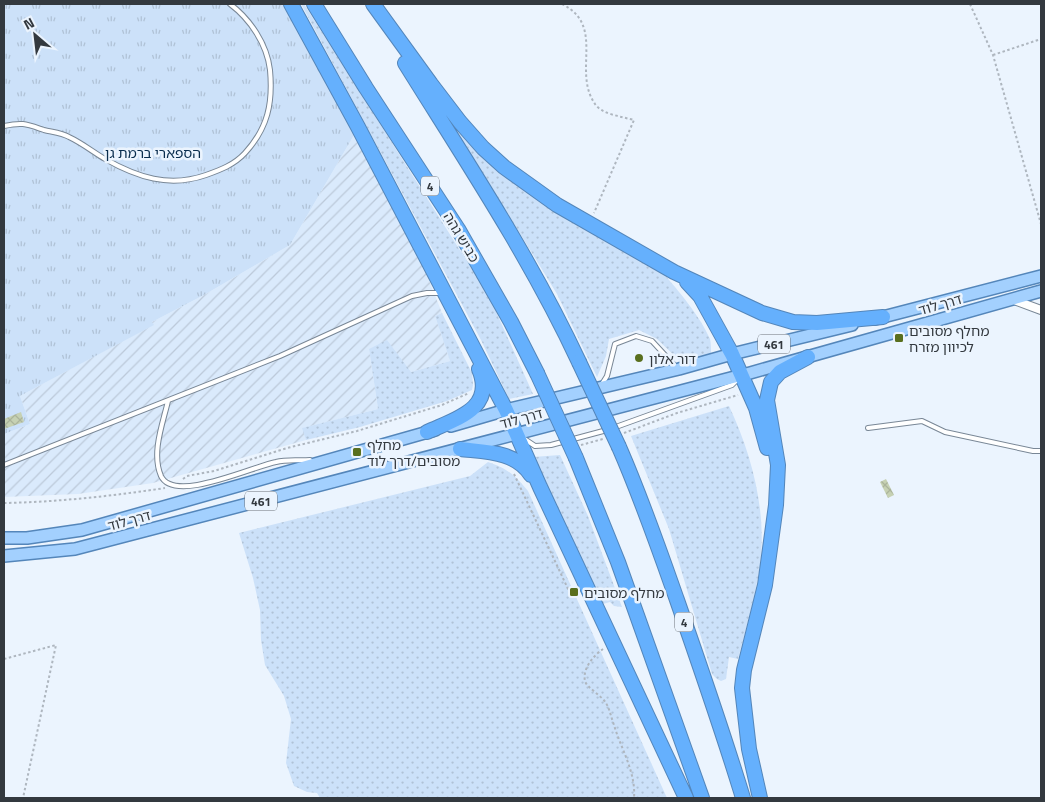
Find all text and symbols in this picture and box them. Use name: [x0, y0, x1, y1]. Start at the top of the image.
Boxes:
north arrow: [10, 10, 60, 60]
text: N: [19, 12, 38, 35]
park label: הספארי ברמת גן: [105, 142, 201, 163]
road number: 4: [421, 177, 439, 196]
street label: כביש גהה: [439, 208, 485, 266]
street label: דרך לוד: [916, 288, 964, 320]
place label: מחלף מסובים לכיוון מזרח: [909, 320, 989, 357]
marker: מחלף מסובים לכיוון מזרח: [893, 332, 905, 344]
road number: 461: [758, 334, 790, 354]
place label: דור אלון: [649, 348, 696, 369]
marker: דור אלון: [633, 352, 645, 364]
street label: דרך לוד: [497, 402, 545, 434]
place label: מחלף מסובים/דרך לוד: [367, 434, 460, 471]
marker: מחלף מסובים/דרך לוד: [351, 446, 363, 458]
road number: 461: [245, 492, 277, 511]
street label: דרך לוד: [105, 504, 153, 536]
place label: מחלף מסובים: [584, 582, 664, 603]
marker: מחלף מסובים: [568, 586, 580, 598]
road number: 4: [675, 612, 693, 632]

